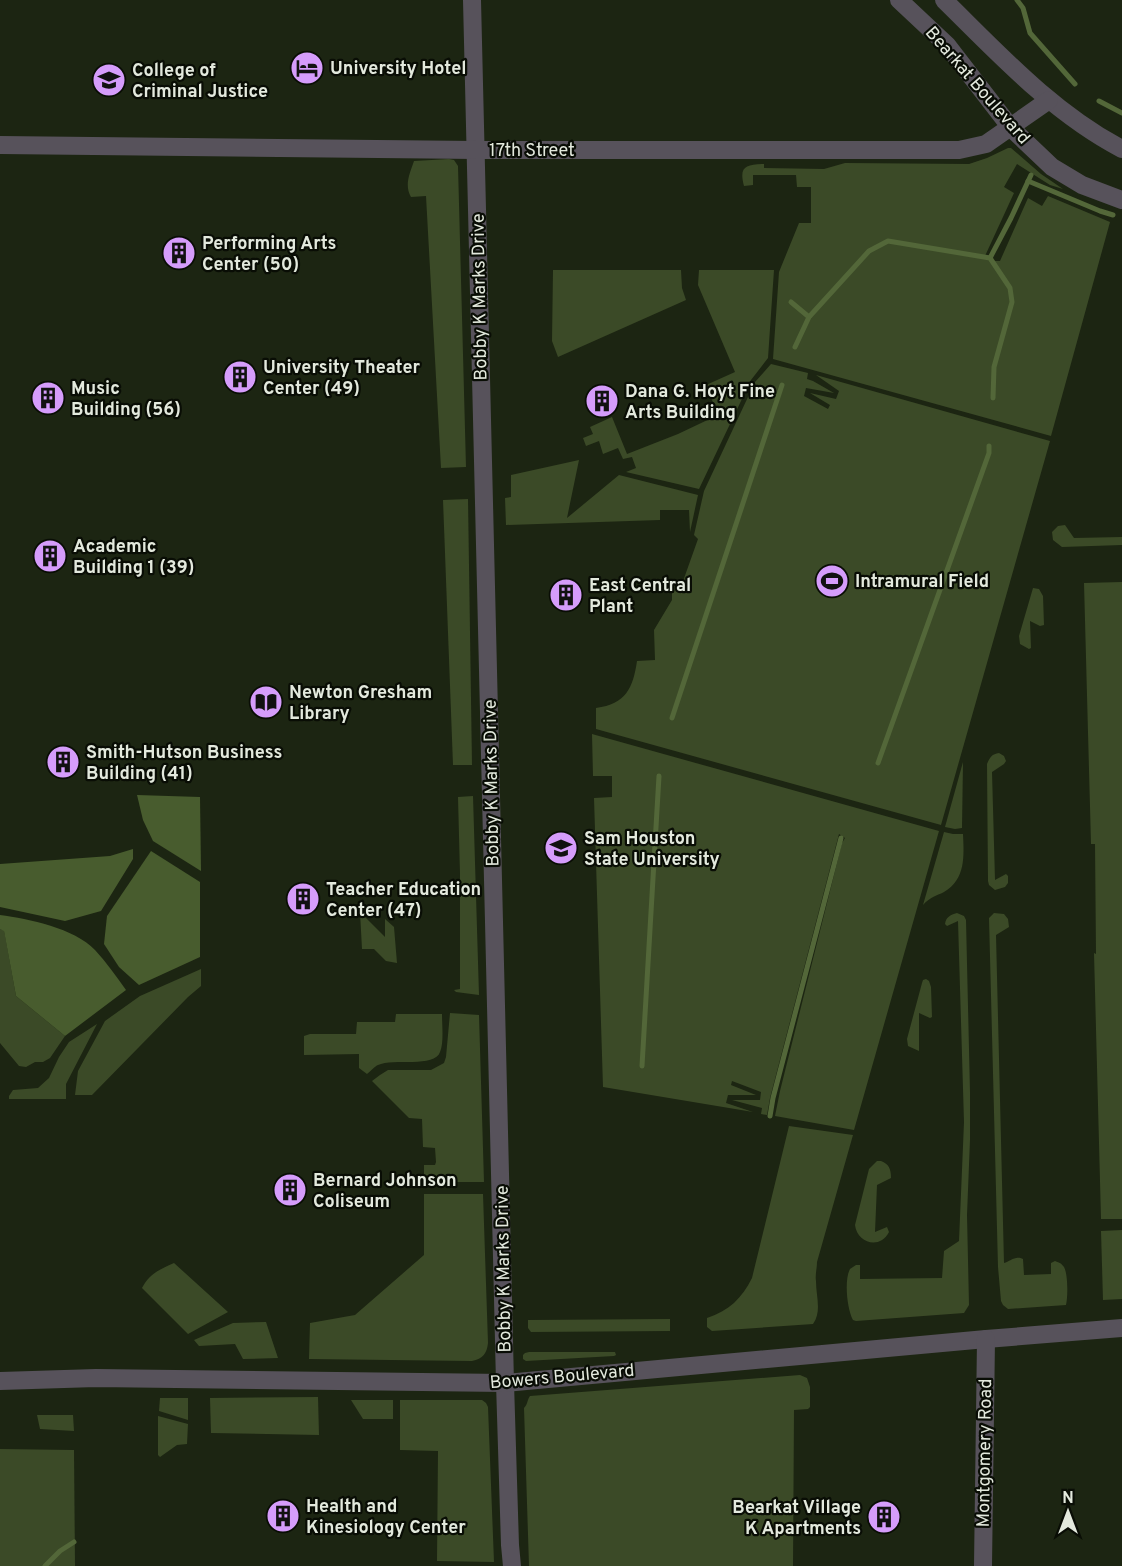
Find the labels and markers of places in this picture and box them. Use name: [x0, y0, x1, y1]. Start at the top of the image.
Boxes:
hotel icon: University Hotel: [289, 50, 325, 86]
place label: University Hotel: [330, 58, 466, 81]
place label: College of Criminal Justice: [132, 60, 268, 104]
school or university icon: College of Criminal Justice: [91, 62, 127, 98]
place label: Performing Arts Center (50): [202, 233, 337, 277]
building icon: Performing Arts Center (50): [161, 235, 197, 271]
place label: University Theater Center (49): [263, 357, 421, 401]
building icon: University Theater Center (49): [222, 359, 258, 395]
place label: Music Building (56): [71, 378, 181, 422]
building icon: Music Building (56): [30, 380, 66, 416]
place label: Dana G. Hoyt Fine Arts Building: [625, 381, 775, 425]
building icon: Dana G. Hoyt Fine Arts Building: [584, 383, 620, 419]
place label: Academic Building 1 (39): [73, 536, 194, 580]
building icon: Academic Building 1 (39): [32, 538, 68, 574]
sports icon: Intramural Field: [814, 563, 850, 599]
place label: Intramural Field: [855, 571, 989, 594]
place label: East Central Plant: [589, 575, 691, 619]
building icon: East Central Plant: [548, 577, 584, 613]
place label: Newton Gresham Library: [289, 682, 432, 726]
library icon: Newton Gresham Library: [248, 684, 284, 720]
place label: Smith-Hutson Business Building (41): [86, 742, 282, 786]
building icon: Smith-Hutson Business Building (41): [45, 744, 81, 780]
place label: Sam Houston State University: [584, 828, 720, 872]
school or university icon: Sam Houston State University: [543, 830, 579, 866]
place label: Teacher Education Center (47): [326, 879, 481, 923]
building icon: Teacher Education Center (47): [285, 881, 321, 917]
place label: Bernard Johnson Coliseum: [313, 1170, 457, 1214]
building icon: Bernard Johnson Coliseum: [272, 1172, 308, 1208]
place label: Health and Kinesiology Center: [306, 1496, 466, 1540]
place label: Bearkat Village K Apartments: [732, 1497, 861, 1541]
building icon: Health and Kinesiology Center: [265, 1498, 301, 1534]
building icon: Bearkat Village K Apartments: [866, 1499, 902, 1535]

